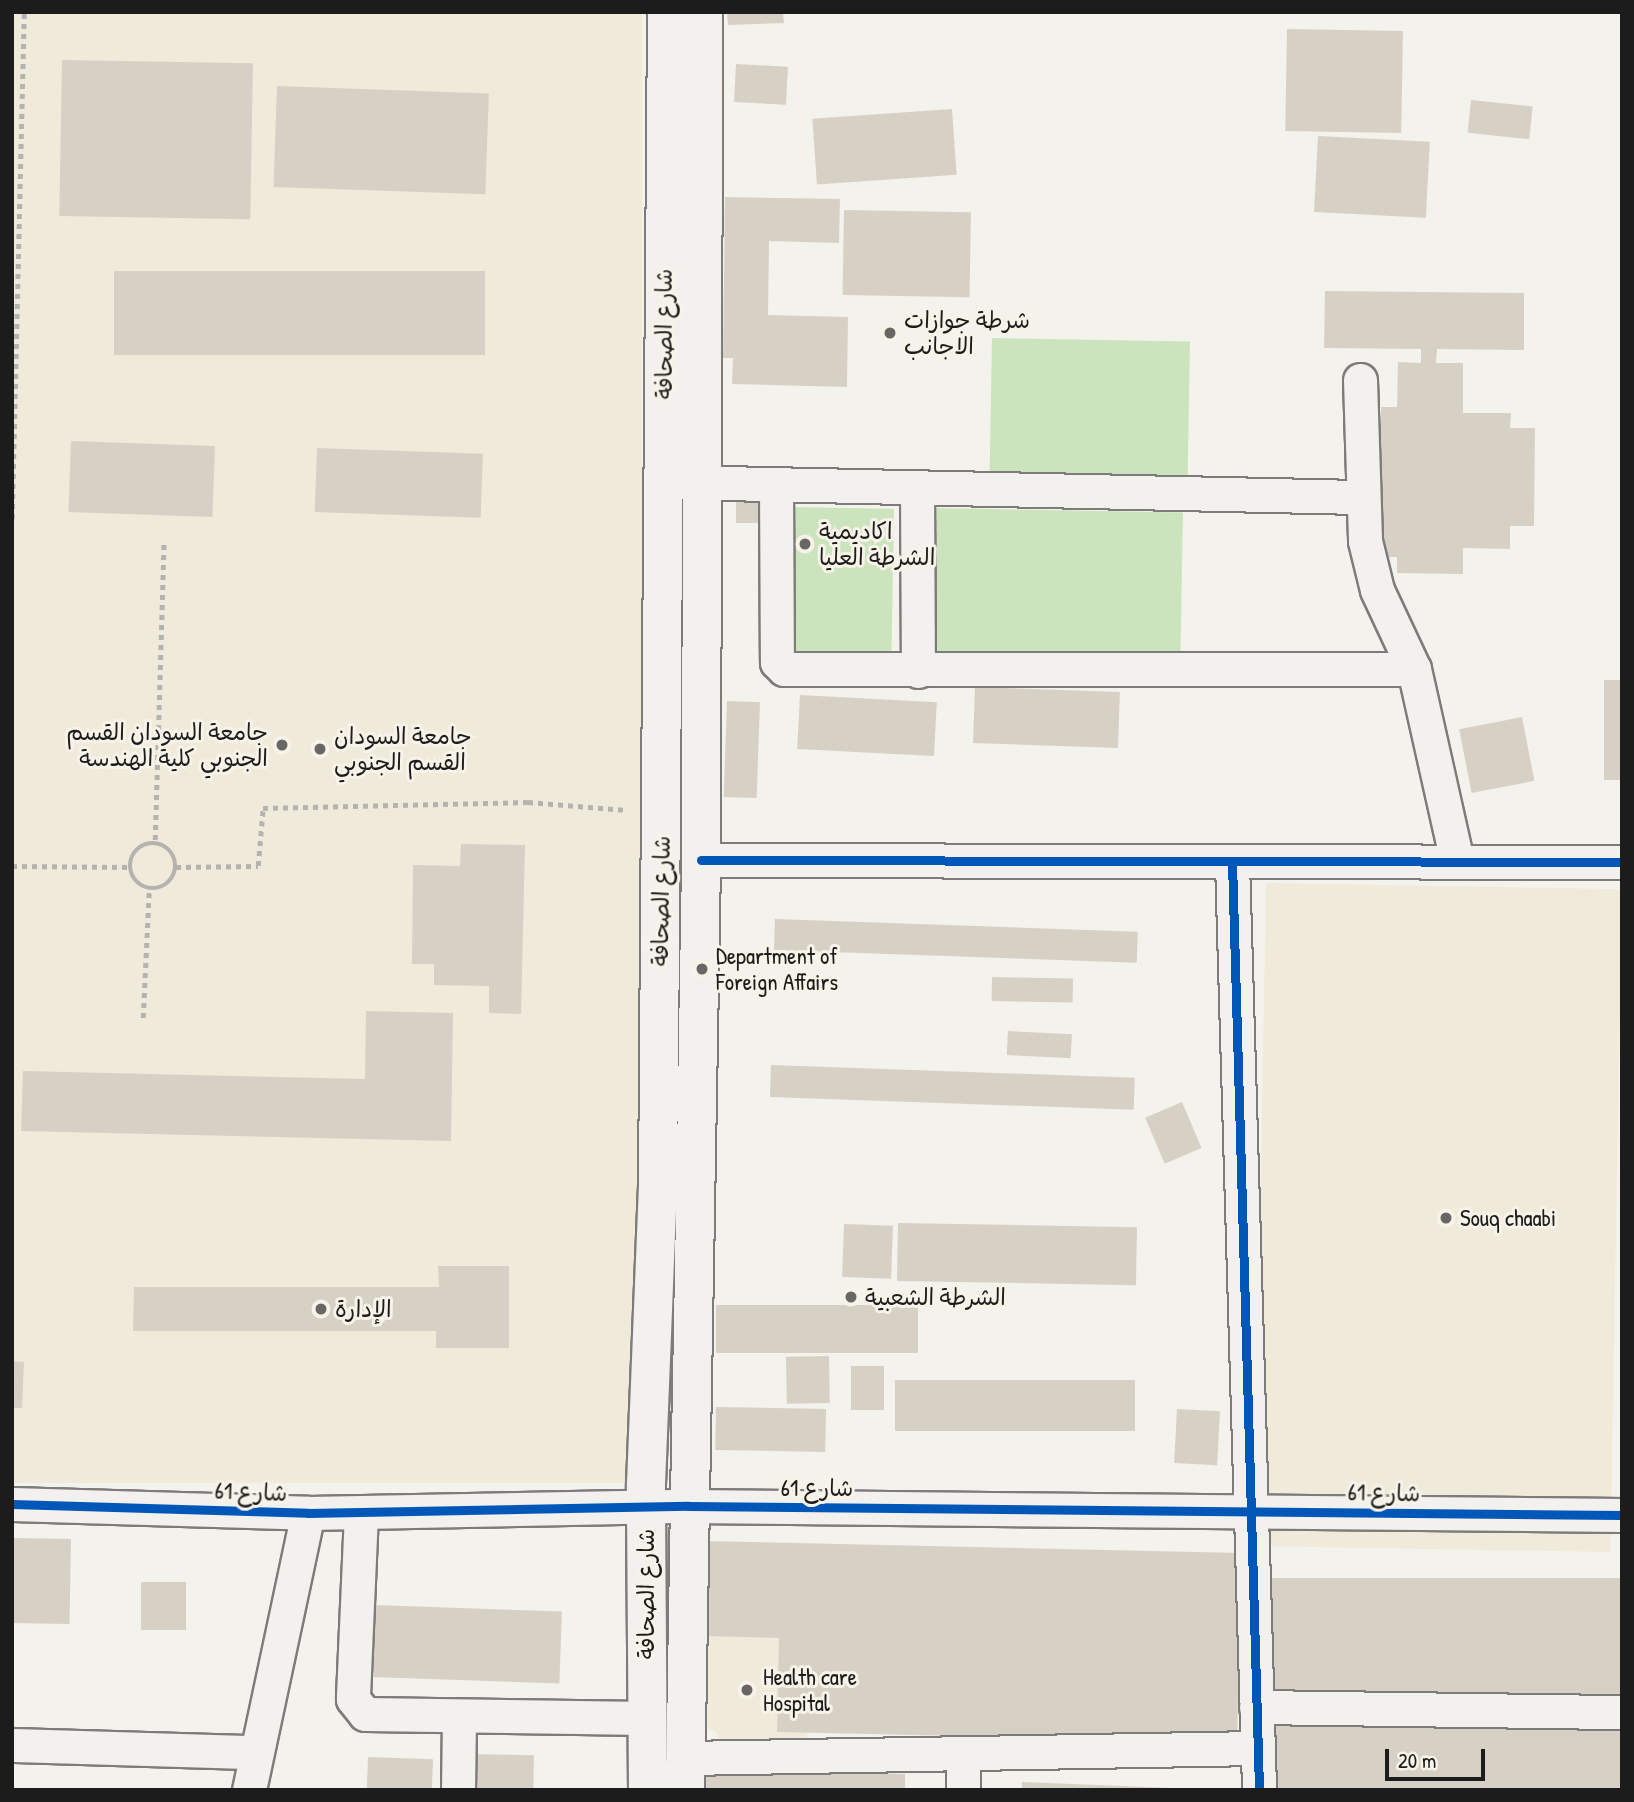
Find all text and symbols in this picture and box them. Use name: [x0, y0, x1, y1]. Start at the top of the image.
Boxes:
street label: شارع الصحافة: [650, 269, 678, 399]
place label: شرطة جوازات الاجانب: [904, 306, 1030, 360]
marker: شرطة جوازات الاجانب: [882, 325, 898, 341]
place label: اكاديمية الشرطة العليا: [819, 517, 935, 571]
marker: اكاديمية الشرطة العليا: [797, 536, 813, 552]
place label: جامعة السودان القسم الجنوبي كلية الهندسة: [66, 718, 268, 772]
place label: جامعة السودان القسم الجنوبي: [334, 722, 472, 776]
marker: جامعة السودان القسم الجنوبي كلية الهندسة: [274, 737, 290, 753]
marker: جامعة السودان القسم الجنوبي: [312, 741, 328, 757]
street label: شارع الصحافة: [646, 836, 676, 966]
place label: Department of Foreign Affairs: [716, 942, 838, 996]
marker: Department of Foreign Affairs: [694, 961, 710, 977]
place label: Souq chaabi: [1460, 1204, 1556, 1232]
marker: Souq chaabi: [1438, 1210, 1454, 1226]
place label: الشرطة الشعبية: [865, 1283, 1006, 1311]
marker: الشرطة الشعبية: [843, 1289, 859, 1305]
place label: الإدارة: [335, 1295, 392, 1323]
marker: الإدارة: [313, 1301, 329, 1317]
street label: شارع 61: [781, 1474, 853, 1502]
street label: شارع 61: [214, 1477, 288, 1507]
street label: شارع 61: [1347, 1479, 1421, 1507]
street label: شارع الصحافة: [632, 1529, 660, 1659]
place label: Health care Hospital: [763, 1663, 857, 1717]
marker: Health care Hospital: [737, 1680, 757, 1700]
scale bar: [1389, 1736, 1489, 1780]
text: 20 m: [1398, 1746, 1436, 1775]

